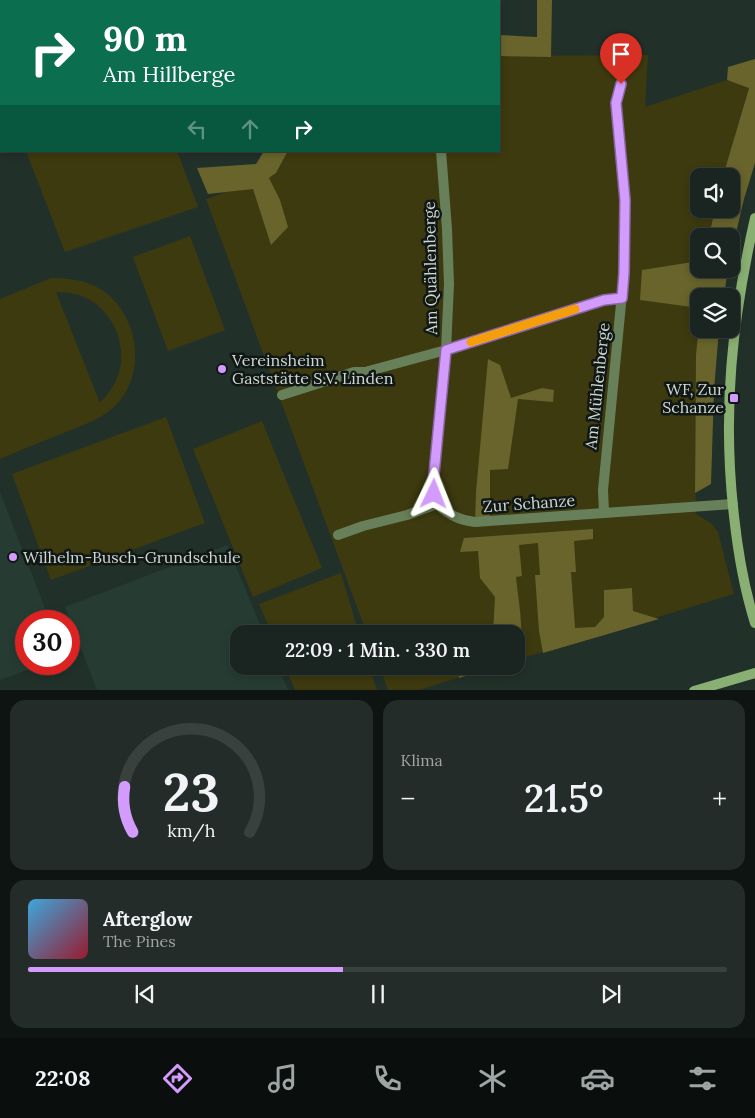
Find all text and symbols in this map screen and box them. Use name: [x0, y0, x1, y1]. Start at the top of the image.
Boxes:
text: 90 m: [103, 16, 187, 61]
icon: right: [20, 20, 85, 85]
pin: [600, 33, 642, 84]
icon: arrive: [607, 40, 635, 68]
text: Am Hillberge: [103, 60, 236, 88]
icon: left: [183, 115, 211, 143]
icon: ahead: [236, 115, 264, 143]
icon: right: [289, 115, 317, 143]
map controls: [690, 168, 740, 338]
button: sound: [690, 168, 740, 218]
street label: Am Quählenberge: [419, 201, 441, 336]
button: search: [690, 228, 740, 278]
button: layers: [690, 288, 740, 338]
street label: Am Mühlenberge: [580, 321, 614, 451]
place label: Vereinsheim Gaststätte S.V. Linden: [231, 350, 394, 388]
marker: Vereinsheim Gaststätte S.V. Linden: [216, 363, 228, 375]
place label: WF, Zur Schanze: [662, 379, 724, 417]
marker: WF, Zur Schanze: [728, 392, 740, 404]
position arrow: [407, 467, 459, 519]
street label: Zur Schanze: [482, 490, 576, 516]
place label: Wilhelm-Busch-Grundschule: [23, 547, 241, 567]
marker: Wilhelm-Busch-Grundschule: [7, 551, 19, 563]
speed limit sign: 30: [15, 610, 80, 675]
text: 22:09 · 1 Min. · 330 m: [285, 638, 470, 662]
text: Klima: [401, 750, 443, 770]
text: 23: [163, 759, 220, 825]
text: 21.5°: [524, 774, 604, 822]
text: −: [401, 781, 415, 817]
text: +: [712, 781, 727, 817]
text: km/h: [167, 819, 216, 842]
text: Afterglow: [103, 907, 192, 931]
text: The Pines: [103, 931, 176, 951]
icon: previous: [131, 980, 159, 1008]
icon: pause: [364, 980, 392, 1008]
icon: next: [597, 980, 625, 1008]
icon: directions: [160, 1061, 195, 1096]
icon: music: [265, 1061, 300, 1096]
icon: phone: [370, 1061, 405, 1096]
icon: climate: [475, 1061, 510, 1096]
icon: car: [580, 1061, 615, 1096]
icon: filters: [685, 1061, 720, 1096]
text: 22:08: [35, 1064, 90, 1092]

